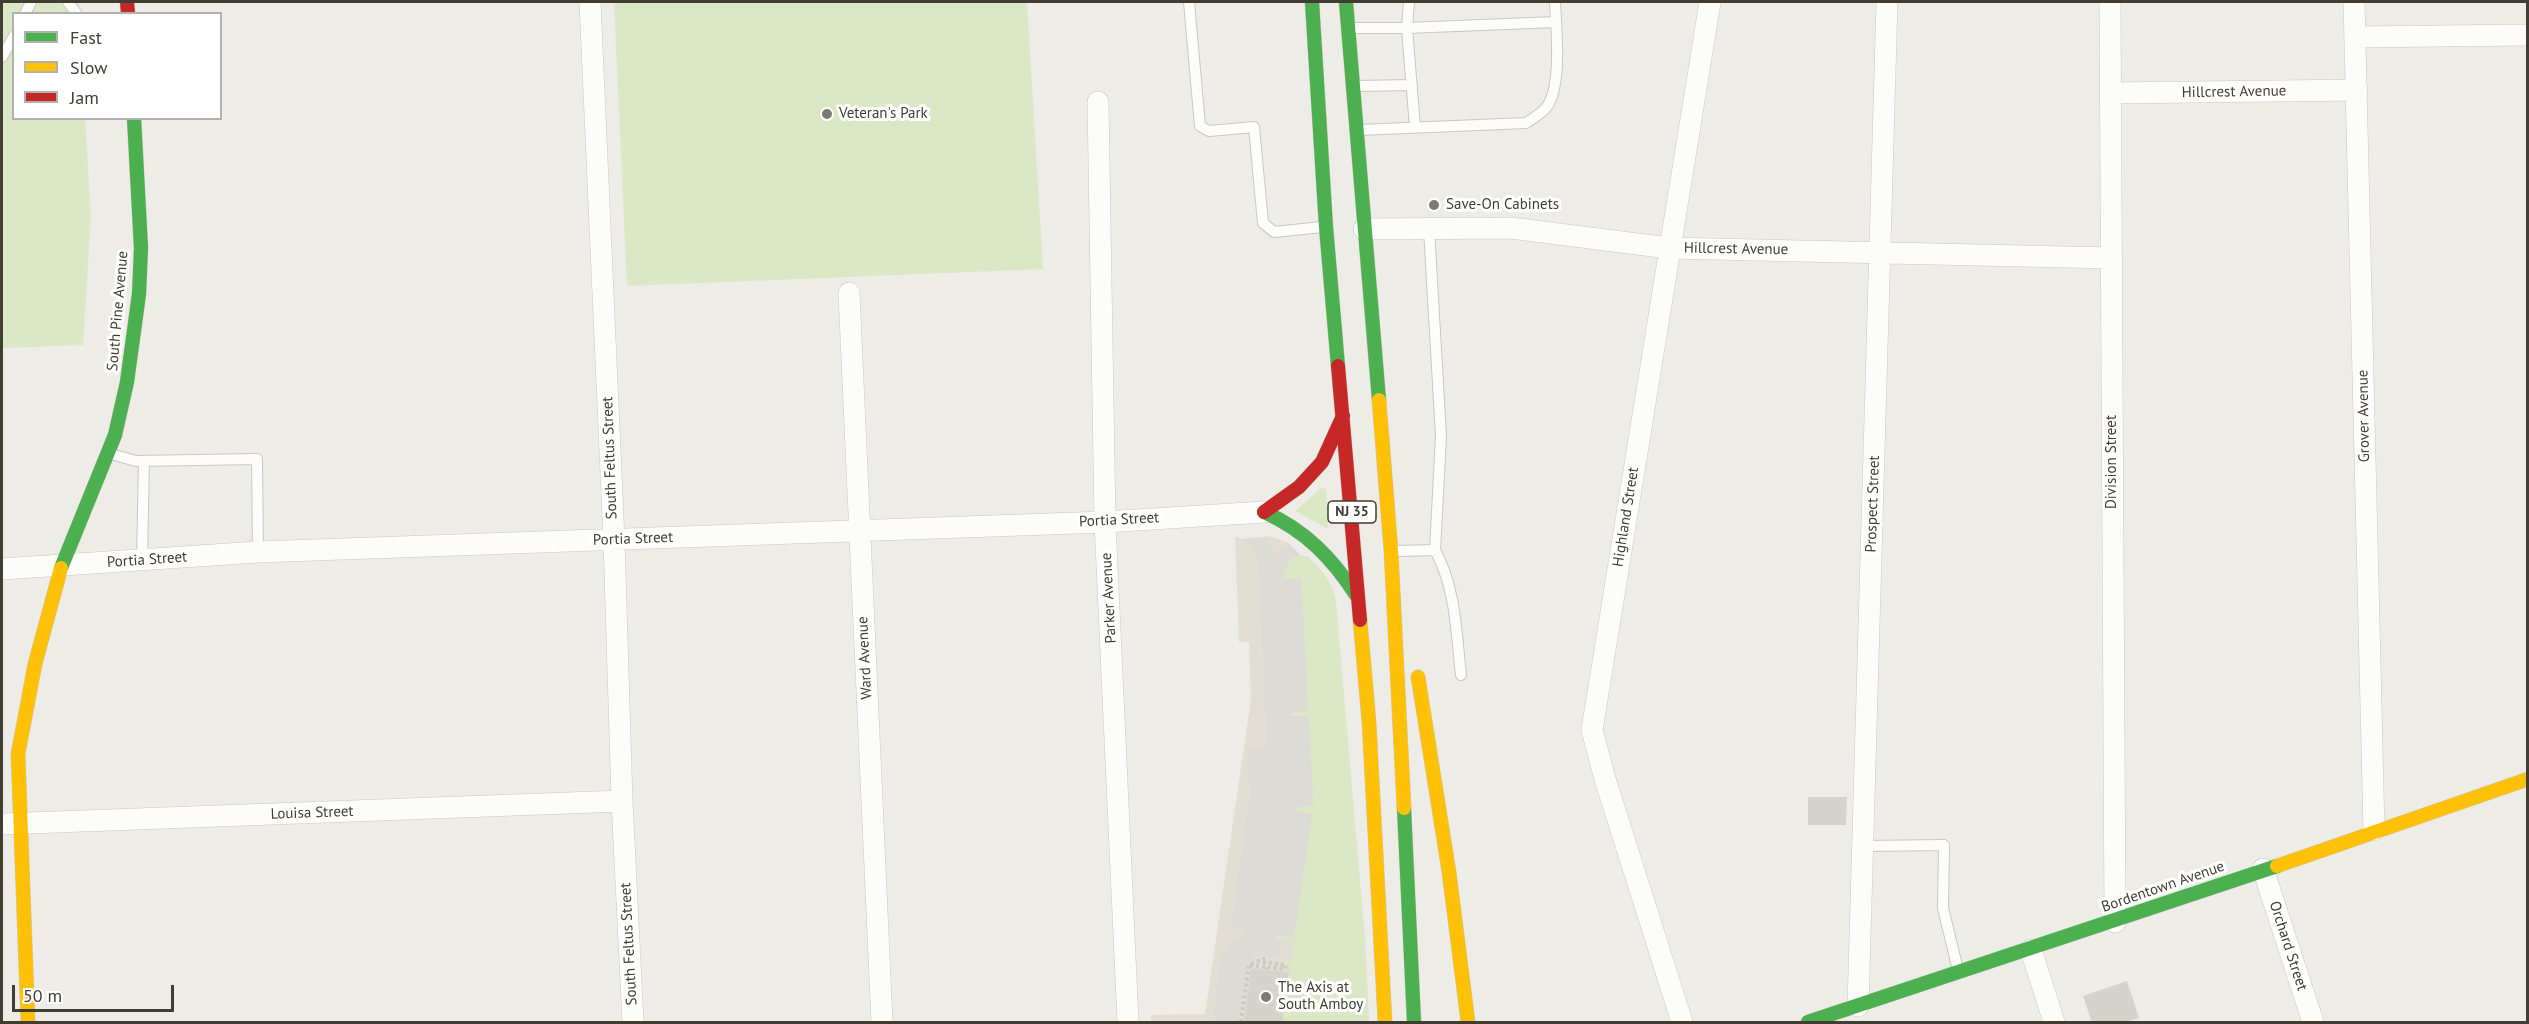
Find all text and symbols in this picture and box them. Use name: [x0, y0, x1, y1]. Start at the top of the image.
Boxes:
legend: [12, 12, 222, 120]
text: Fast: [70, 26, 102, 49]
text: Slow: [70, 56, 108, 79]
street label: Hillcrest Avenue: [2182, 82, 2286, 102]
text: Jam: [70, 86, 99, 109]
place label: Veteran's Park: [839, 105, 928, 123]
marker: Veteran's Park: [820, 107, 834, 121]
place label: Save-On Cabinets: [1446, 196, 1559, 214]
marker: Save-On Cabinets: [1427, 198, 1441, 212]
street label: Hillcrest Avenue: [1684, 239, 1788, 259]
street label: South Pine Avenue: [104, 250, 132, 372]
street label: Grover Avenue: [2354, 369, 2374, 463]
street label: South Feltus Street: [599, 396, 621, 520]
street label: Division Street: [2103, 415, 2121, 509]
street label: Prospect Street: [1862, 455, 1884, 553]
street label: Highland Street: [1609, 466, 1643, 568]
road number: NJ 35: [1328, 501, 1376, 523]
street label: Portia Street: [1078, 509, 1160, 531]
street label: Portia Street: [593, 529, 673, 549]
street label: Portia Street: [106, 548, 188, 572]
street label: Parker Avenue: [1098, 552, 1120, 644]
street label: Ward Avenue: [854, 616, 876, 700]
street label: Louisa Street: [270, 803, 354, 823]
street label: Bordentown Avenue: [2099, 858, 2227, 916]
street label: South Feltus Street: [617, 882, 641, 1006]
street label: Orchard Street: [2265, 899, 2311, 993]
scale bar: [15, 973, 177, 1011]
place label: The Axis at South Amboy: [1278, 979, 1363, 1014]
text: 50 m: [23, 984, 62, 1007]
marker: The Axis at South Amboy: [1259, 990, 1273, 1004]

